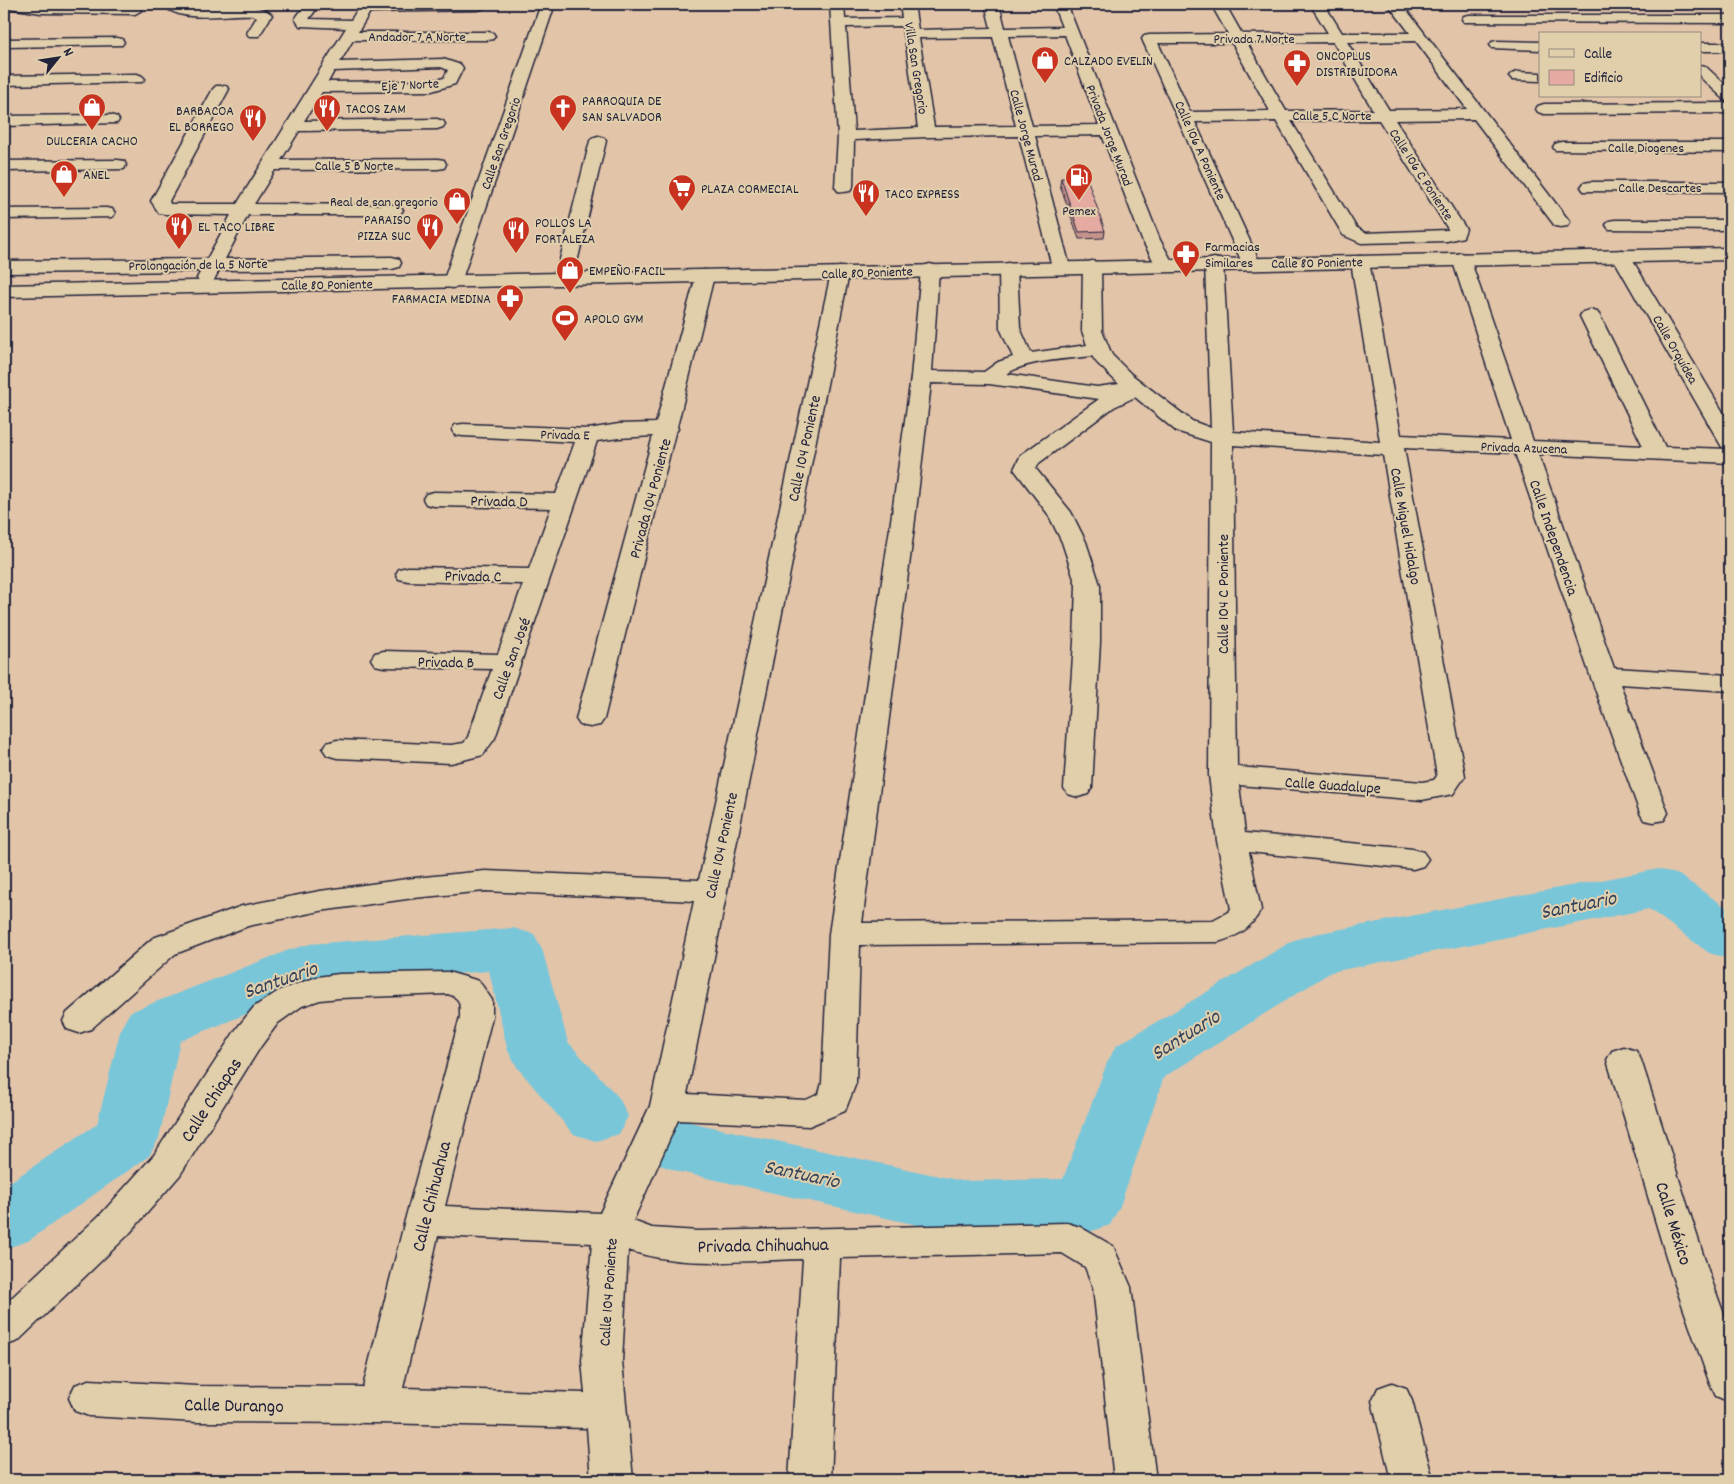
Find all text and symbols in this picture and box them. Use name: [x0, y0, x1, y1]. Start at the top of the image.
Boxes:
street label: Villa San Gregorio: [898, 21, 932, 116]
street label: Andador 7 A Norte: [368, 28, 466, 48]
street label: Privada 7 Norte: [1213, 30, 1295, 50]
north arrow: [32, 32, 82, 82]
legend: [1539, 32, 1702, 98]
text: Calle: [1584, 44, 1613, 66]
text: N: [57, 45, 78, 61]
shop icon: CALZADO EVELIN: [1030, 45, 1060, 84]
place label: ONCOPLUS DISTRIBUIDORA: [1316, 47, 1398, 83]
pharmacy icon: ONCOPLUS DISTRIBUIDORA: [1282, 48, 1312, 87]
place label: CALZADO EVELIN: [1064, 52, 1153, 72]
text: Edificio: [1584, 68, 1623, 90]
street label: Eje 7 Norte: [381, 75, 439, 97]
street label: Privada Jorge Murad: [1080, 82, 1137, 189]
street label: Calle Jorge Murad: [1003, 87, 1047, 184]
shop icon: DULCERIA CACHO: [77, 92, 107, 131]
place label: PARROQUIA DE SAN SALVADOR: [582, 92, 662, 128]
restaurant icon: TACOS ZAM: [312, 93, 342, 132]
church icon: PARROQUIA DE SAN SALVADOR: [548, 93, 578, 132]
street label: Calle San Gregorio: [477, 95, 527, 193]
street label: Calle 106 A Poniente: [1168, 98, 1230, 204]
place label: TACOS ZAM: [346, 100, 406, 120]
place label: BARBACOA EL BORREGO: [169, 102, 234, 138]
restaurant icon: BARBACOA EL BORREGO: [238, 103, 268, 142]
street label: Calle 5 C Norte: [1293, 107, 1372, 127]
street label: Calle 106 C Poniente: [1383, 125, 1458, 225]
place label: DULCERIA CACHO: [46, 132, 138, 152]
street label: Calle Diogenes: [1608, 139, 1684, 159]
street label: Calle 5 B Norte: [315, 157, 393, 177]
shop icon: ANEL: [49, 159, 79, 198]
fuel station icon: Pemex: [1064, 162, 1094, 201]
place label: ANEL: [83, 166, 110, 186]
supermarket icon: PLAZA CORMECIAL: [667, 173, 697, 212]
restaurant icon: TACO EXPRESS: [851, 178, 881, 217]
street label: Calle Descartes: [1618, 179, 1702, 199]
place label: PLAZA CORMECIAL: [701, 180, 799, 200]
place label: TACO EXPRESS: [885, 185, 960, 205]
shop icon: Real de san gregorio: [442, 186, 472, 225]
place label: Real de san gregorio: [330, 193, 438, 213]
place label: Pemex: [1062, 202, 1096, 222]
restaurant icon: EL TACO LIBRE: [164, 211, 194, 250]
place label: PARAISO PIZZA SUC: [357, 211, 411, 247]
restaurant icon: PARAISO PIZZA SUC: [415, 212, 445, 251]
place label: POLLOS LA FORTALEZA: [535, 214, 596, 250]
restaurant icon: POLLOS LA FORTALEZA: [501, 215, 531, 254]
place label: EL TACO LIBRE: [198, 218, 275, 238]
place label: Farmacias Similares: [1205, 238, 1260, 274]
pharmacy icon: Farmacias Similares: [1171, 239, 1201, 278]
street label: Calle 80 Poniente: [1271, 253, 1363, 275]
street label: Prolongación de la 5 Norte: [128, 255, 268, 277]
shop icon: EMPEÑO FACIL: [555, 255, 585, 294]
place label: EMPEÑO FACIL: [589, 262, 665, 282]
street label: Calle 80 Poniente: [821, 262, 913, 286]
street label: Calle 80 Poniente: [281, 275, 373, 297]
pharmacy icon: FARMACIA MEDINA: [495, 283, 525, 322]
place label: FARMACIA MEDINA: [392, 290, 491, 310]
sports icon: APOLO GYM: [550, 303, 580, 342]
place label: APOLO GYM: [584, 310, 643, 330]
street label: Calle Orquídea: [1646, 312, 1702, 389]
street label: Calle 104 Poniente: [783, 393, 828, 504]
street label: Privada E: [540, 426, 590, 446]
street label: Privada 104 Poniente: [624, 436, 679, 561]
street label: Privada Azucena: [1480, 437, 1568, 461]
street label: Calle Miguel Hidalgo: [1383, 466, 1426, 587]
street label: Calle Independencia: [1522, 477, 1583, 599]
street label: Privada D: [470, 491, 528, 514]
street label: Calle 104 C Poniente: [1213, 534, 1236, 654]
street label: Privada C: [444, 566, 502, 589]
street label: Calle San José: [487, 614, 538, 703]
street label: Privada B: [417, 652, 474, 675]
street label: Calle Guadalupe: [1284, 772, 1382, 801]
street label: Calle 104 Poniente: [700, 790, 745, 901]
water label: Santuario: [1538, 885, 1621, 929]
water label: Santuario: [240, 955, 324, 1008]
water label: Santuario: [1146, 1003, 1228, 1070]
street label: Calle Chiapas: [175, 1053, 250, 1149]
street label: Calle Chihuahua: [407, 1138, 460, 1255]
water label: Santuario: [761, 1153, 843, 1199]
street label: Calle México: [1646, 1179, 1697, 1269]
street label: Privada Chihuahua: [697, 1233, 830, 1262]
street label: Calle 104 Poniente: [594, 1237, 625, 1347]
street label: Calle Durango: [184, 1393, 284, 1422]

